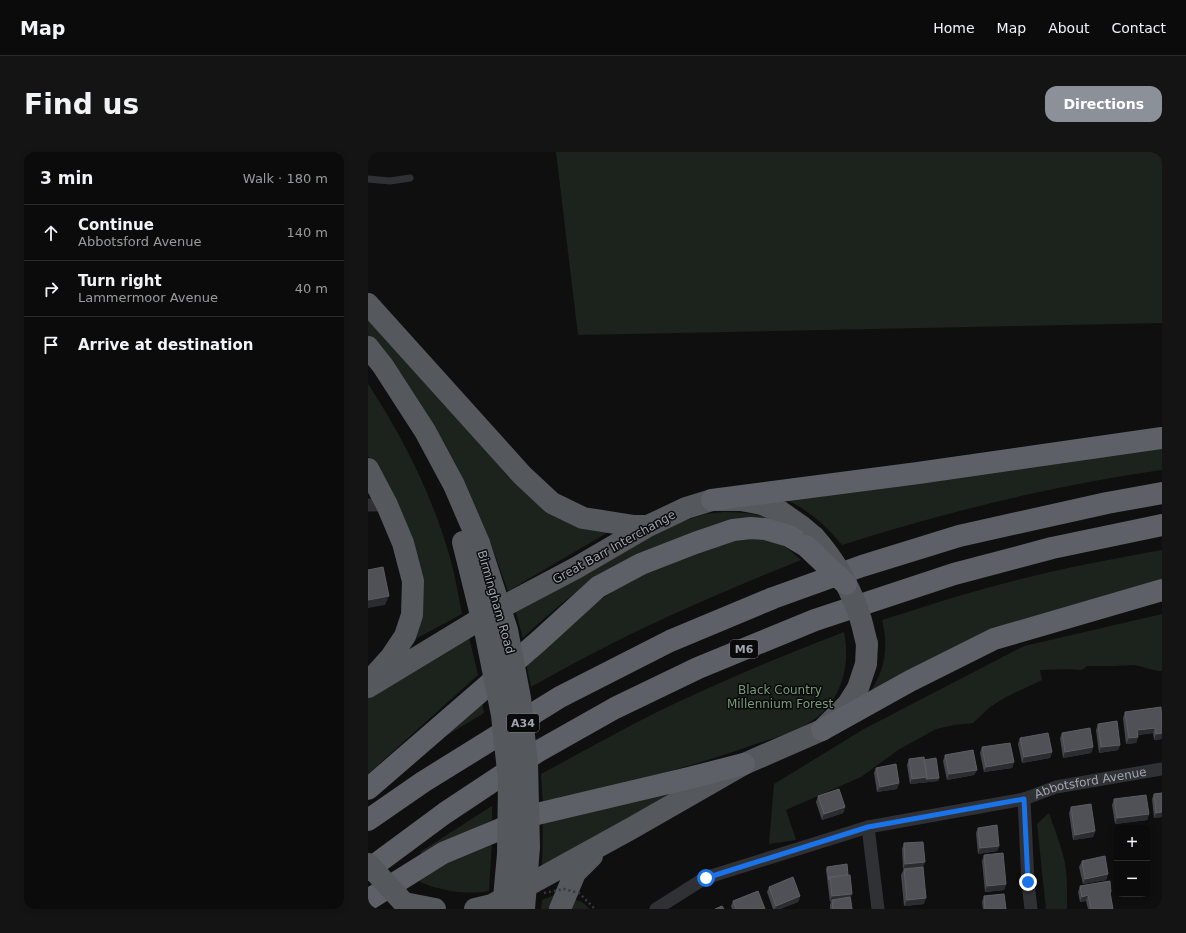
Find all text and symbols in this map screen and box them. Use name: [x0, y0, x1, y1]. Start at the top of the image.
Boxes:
text: Map: [20, 17, 65, 39]
text: Home: [933, 20, 975, 36]
text: Map: [997, 20, 1026, 36]
text: About: [1048, 20, 1090, 36]
text: Contact: [1112, 20, 1166, 36]
button: Directions: [1045, 86, 1162, 122]
text: Find us: [24, 88, 139, 121]
text: 3 min: [40, 168, 93, 188]
text: Walk · 180 m: [243, 171, 328, 186]
text: Continue: [78, 216, 154, 234]
icon: ahead: [40, 222, 62, 244]
text: 140 m: [286, 225, 328, 240]
text: Abbotsford Avenue: [78, 234, 202, 249]
text: Turn right: [78, 272, 162, 290]
icon: right: [40, 278, 62, 300]
text: 40 m: [295, 281, 328, 296]
text: Lammermoor Avenue: [78, 290, 218, 305]
icon: arrive: [40, 334, 62, 356]
text: Arrive at destination: [78, 336, 253, 354]
street label: Great Barr Interchange: [550, 507, 678, 587]
street label: Birmingham Road: [475, 549, 517, 655]
road number: M6: [730, 640, 758, 658]
park label: Black Country Millennium Forest: [727, 683, 833, 711]
road number: A34: [507, 714, 539, 732]
street label: Abbotsford Avenue: [1032, 765, 1148, 801]
map controls: [1114, 825, 1150, 897]
button: +: [1114, 825, 1150, 861]
button: −: [1114, 861, 1150, 897]
route start: [697, 869, 715, 887]
route end: [1019, 873, 1037, 891]

